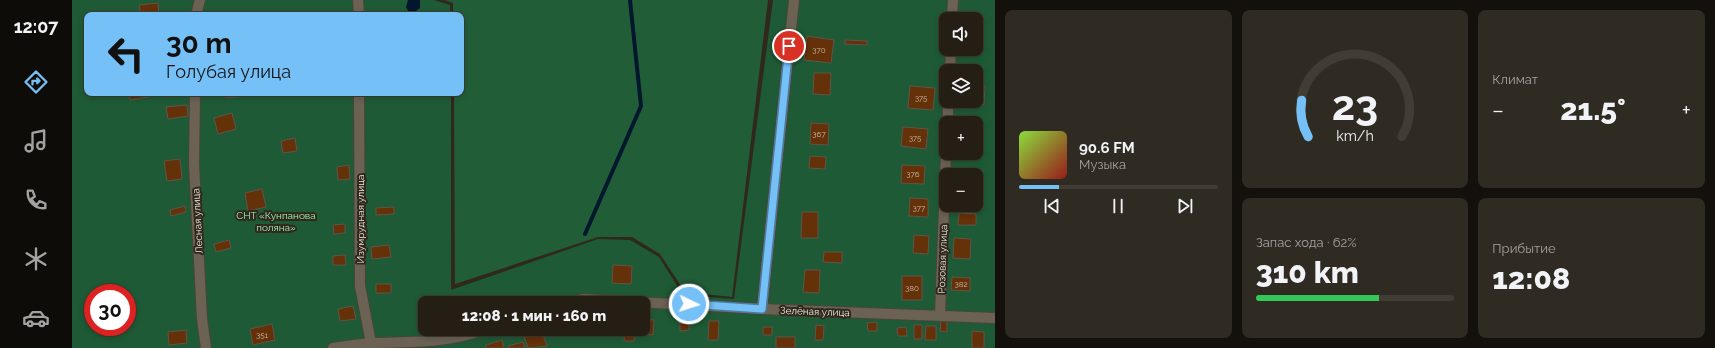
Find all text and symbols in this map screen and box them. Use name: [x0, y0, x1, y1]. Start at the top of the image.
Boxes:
map controls: [939, 12, 983, 212]
button: sound: [939, 12, 983, 56]
text: 12:07: [14, 16, 58, 37]
text: 30 m: [166, 27, 232, 60]
icon: left: [100, 28, 152, 80]
pin: [772, 29, 806, 63]
icon: arrive: [778, 35, 800, 57]
house number: 370: [812, 45, 826, 55]
text: Голубая улица: [166, 61, 291, 82]
button: layers: [939, 64, 983, 108]
icon: directions: [22, 68, 50, 96]
text: Климат: [1492, 72, 1538, 87]
text: 23: [1332, 81, 1378, 130]
text: 21.5°: [1560, 92, 1626, 127]
house number: 375: [915, 93, 928, 103]
text: −: [1492, 97, 1504, 123]
text: +: [1682, 97, 1691, 123]
button: +: [939, 116, 983, 160]
icon: music: [22, 127, 50, 155]
text: km/h: [1336, 128, 1374, 144]
house number: 367: [812, 129, 826, 139]
house number: 375: [909, 133, 922, 143]
text: 90.6 FM: [1079, 139, 1135, 157]
text: Музыка: [1079, 157, 1126, 172]
button: −: [939, 168, 983, 212]
house number: 376: [906, 169, 920, 179]
street label: Изумрудная улица: [355, 175, 366, 263]
icon: phone: [22, 186, 50, 214]
street label: Лесная улица: [190, 188, 205, 254]
icon: previous: [1041, 195, 1063, 217]
icon: pause: [1107, 195, 1129, 217]
icon: next: [1174, 195, 1196, 217]
house number: 377: [913, 203, 926, 213]
park label: СНТ «Кунпанова поляна»: [236, 210, 316, 233]
street label: Розовая улица: [936, 224, 949, 294]
text: Запас хода · 62%: [1256, 235, 1357, 250]
text: Прибытие: [1492, 241, 1556, 256]
icon: climate: [22, 245, 50, 273]
text: 310 km: [1256, 255, 1359, 290]
text: 12:08: [1492, 261, 1570, 296]
house number: 382: [954, 279, 968, 289]
position arrow: [668, 283, 710, 325]
house number: 380: [905, 283, 919, 293]
speed limit sign: 30: [84, 284, 136, 336]
icon: car: [22, 304, 50, 332]
street label: Зелёная улица: [780, 305, 850, 318]
text: 12:08 · 1 мин · 160 m: [462, 307, 606, 325]
house number: 351: [256, 330, 269, 340]

